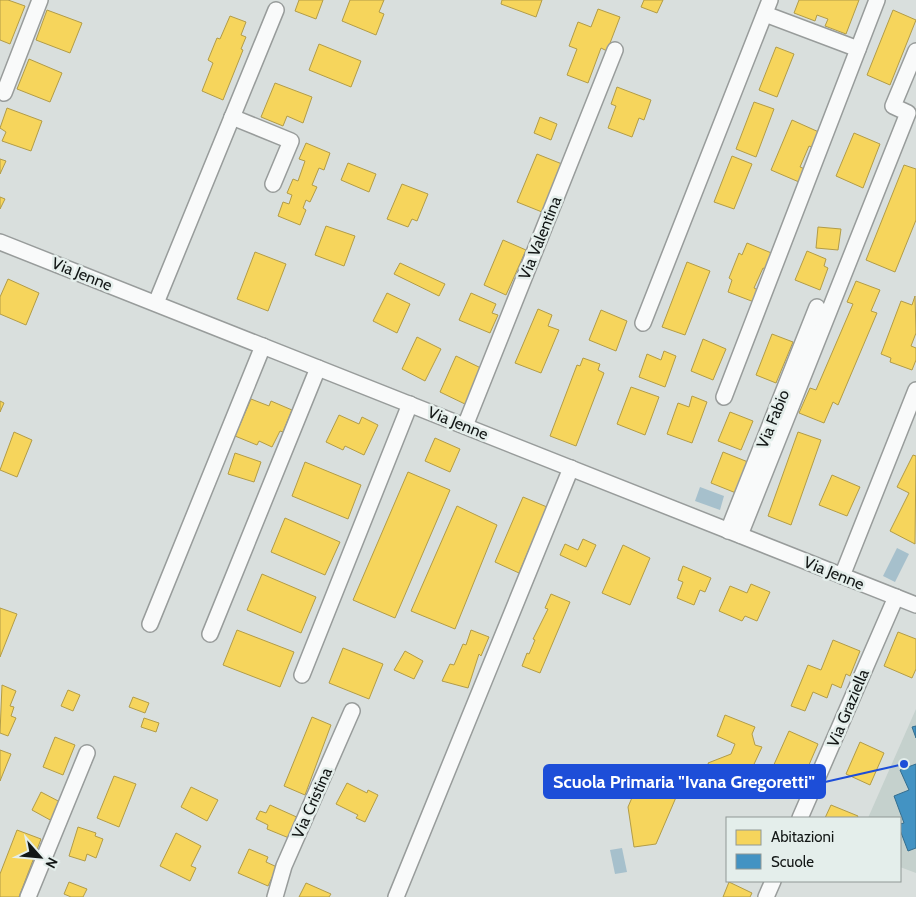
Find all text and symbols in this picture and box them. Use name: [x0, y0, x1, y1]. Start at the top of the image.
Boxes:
street label: Via Valentina: [515, 193, 565, 282]
street label: Via Jenne: [49, 253, 115, 295]
street label: Via Fabio: [753, 387, 793, 451]
street label: Via Jenne: [425, 402, 491, 444]
street label: Via Jenne: [801, 552, 867, 594]
street label: Via Graziella: [823, 666, 873, 750]
street label: Via Cristina: [288, 764, 336, 841]
callout: Scuola Primaria "Ivana Gregoretti": [544, 765, 825, 798]
text: Scuola Primaria "Ivana Gregoretti": [553, 771, 815, 793]
legend: [726, 817, 901, 882]
text: Abitazioni: [771, 828, 834, 846]
north arrow: [15, 832, 65, 882]
text: Scuole: [771, 853, 814, 871]
text: N: [41, 854, 62, 871]

